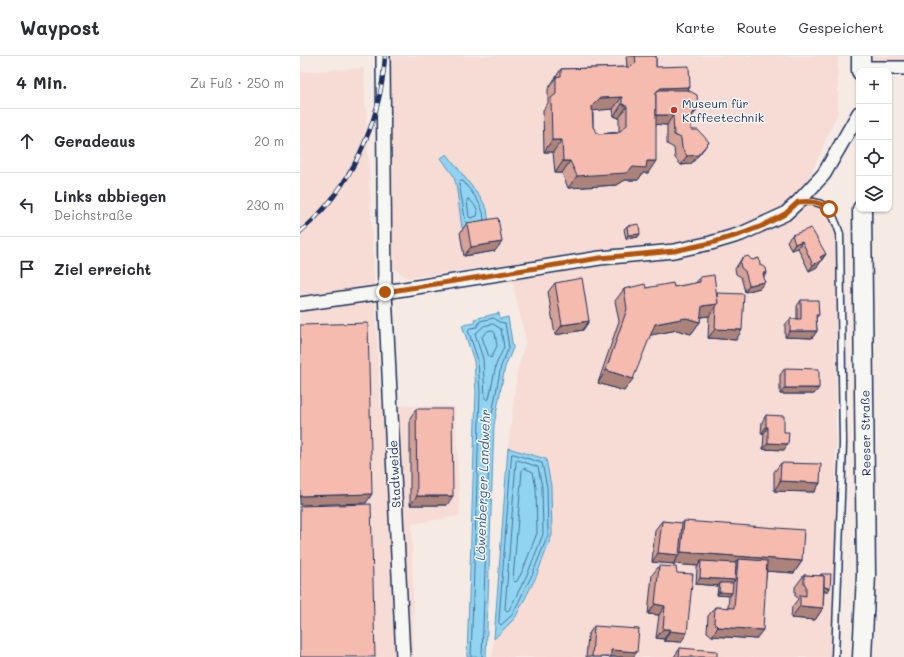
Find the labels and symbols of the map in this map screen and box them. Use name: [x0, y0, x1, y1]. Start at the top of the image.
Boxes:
place label: Museum für Kaffeetechnik: [682, 95, 764, 125]
marker: Museum für Kaffeetechnik: [669, 105, 679, 115]
route start: [820, 200, 838, 218]
route end: [376, 283, 394, 301]
street label: Reeser Straße: [856, 390, 874, 476]
water label: Löwenberger Landwehr: [471, 409, 493, 561]
street label: Stadtweide: [384, 440, 404, 508]

